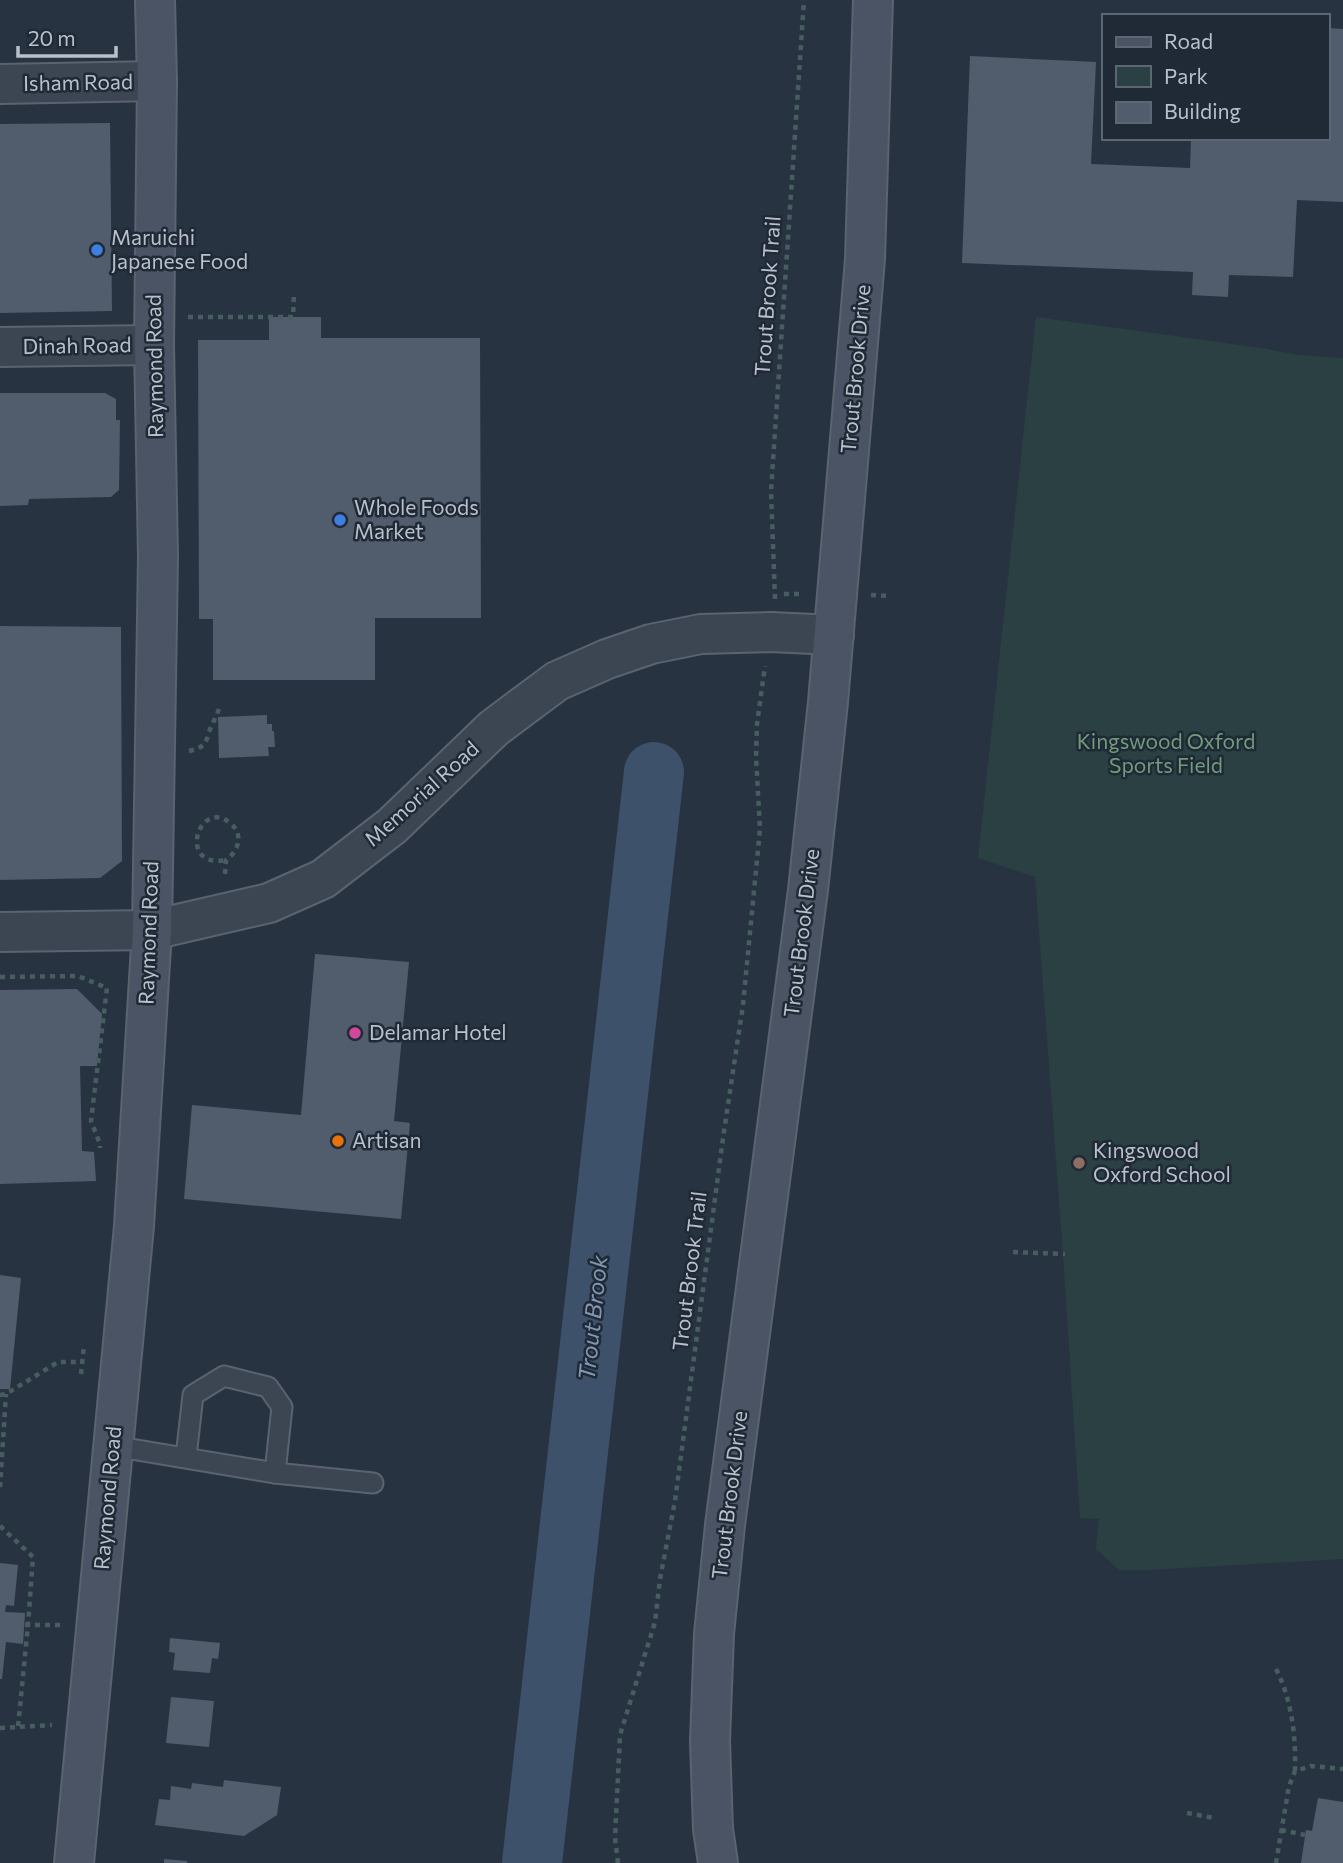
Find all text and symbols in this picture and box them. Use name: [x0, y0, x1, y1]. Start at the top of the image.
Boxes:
scale bar: [18, 14, 116, 58]
legend: [1102, 14, 1329, 140]
text: 20 m: [28, 25, 76, 50]
text: Road: [1164, 28, 1213, 53]
text: Park: [1164, 63, 1208, 88]
street label: Isham Road: [23, 68, 133, 95]
text: Building: [1164, 98, 1241, 123]
street label: Trout Brook Trail: [748, 215, 785, 377]
place label: Maruichi Japanese Food: [111, 224, 248, 273]
marker: Maruichi Japanese Food: [89, 242, 105, 258]
street label: Trout Brook Drive: [835, 283, 874, 454]
street label: Raymond Road: [140, 294, 167, 438]
street label: Dinah Road: [22, 331, 132, 358]
place label: Whole Foods Market: [354, 494, 479, 543]
marker: Whole Foods Market: [332, 512, 348, 528]
park label: Kingswood Oxford Sports Field: [1077, 728, 1255, 777]
street label: Memorial Road: [359, 735, 483, 851]
street label: Trout Brook Drive: [778, 847, 823, 1018]
street label: Raymond Road: [133, 861, 163, 1005]
place label: Delamar Hotel: [369, 1019, 507, 1044]
marker: Delamar Hotel: [347, 1025, 363, 1041]
place label: Artisan: [352, 1127, 421, 1152]
marker: Artisan: [330, 1133, 346, 1149]
place label: Kingswood Oxford School: [1093, 1137, 1231, 1186]
marker: Kingswood Oxford School: [1071, 1155, 1087, 1171]
street label: Trout Brook Trail: [666, 1190, 711, 1352]
water label: Trout Brook: [572, 1253, 613, 1382]
street label: Trout Brook Drive: [706, 1409, 751, 1580]
street label: Raymond Road: [88, 1425, 125, 1571]

